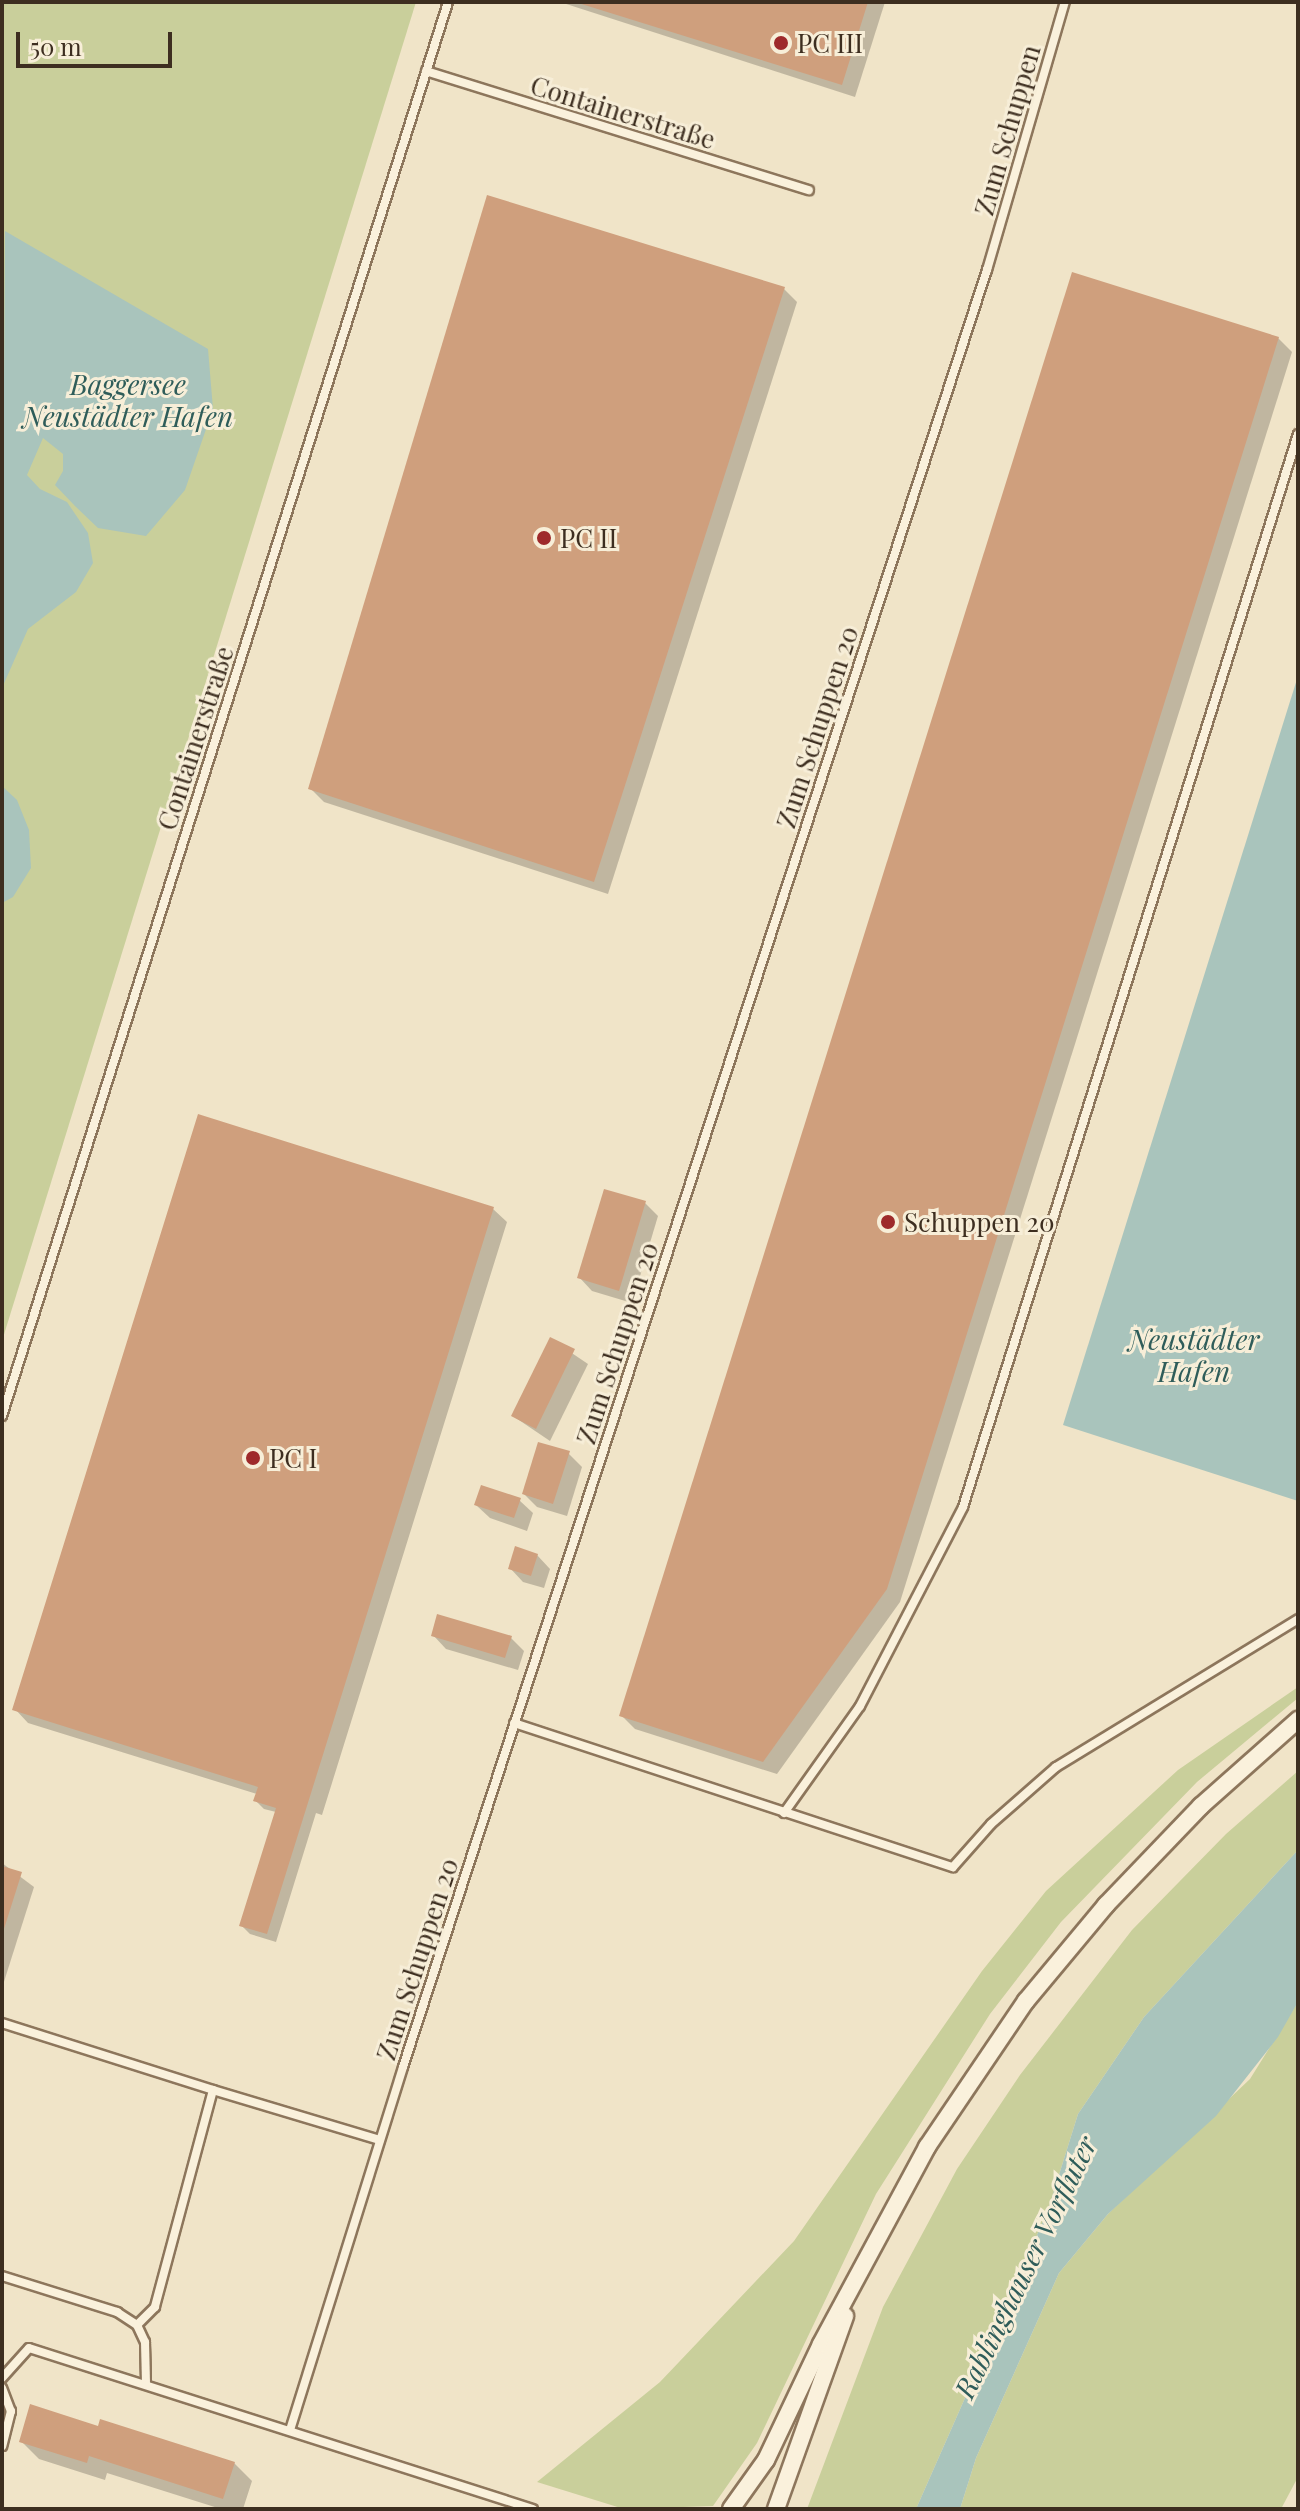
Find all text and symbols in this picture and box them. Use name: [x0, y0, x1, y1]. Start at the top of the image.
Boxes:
scale bar: [20, 16, 176, 66]
place label: PC III: [797, 27, 863, 59]
text: 50 m: [30, 30, 82, 62]
marker: PC III: [772, 34, 790, 52]
street label: Zum Schuppen: [968, 41, 1046, 219]
street label: Containerstraße: [527, 69, 719, 155]
water label: Baggersee Neustädter Hafen: [23, 367, 233, 433]
place label: PC II: [560, 522, 617, 554]
marker: PC II: [535, 529, 553, 547]
street label: Zum Schuppen 20: [770, 622, 864, 832]
street label: Containerstraße: [151, 642, 239, 834]
place label: Schuppen 20: [904, 1206, 1054, 1238]
marker: Schuppen 20: [879, 1213, 897, 1231]
street label: Zum Schuppen 20: [570, 1238, 664, 1448]
water label: Neustädter Hafen: [1128, 1322, 1260, 1388]
place label: PC I: [269, 1442, 317, 1474]
marker: PC I: [244, 1449, 262, 1467]
street label: Zum Schuppen 20: [370, 1854, 464, 2064]
water label: Rablinghauser Vorfluter: [947, 2131, 1103, 2403]

